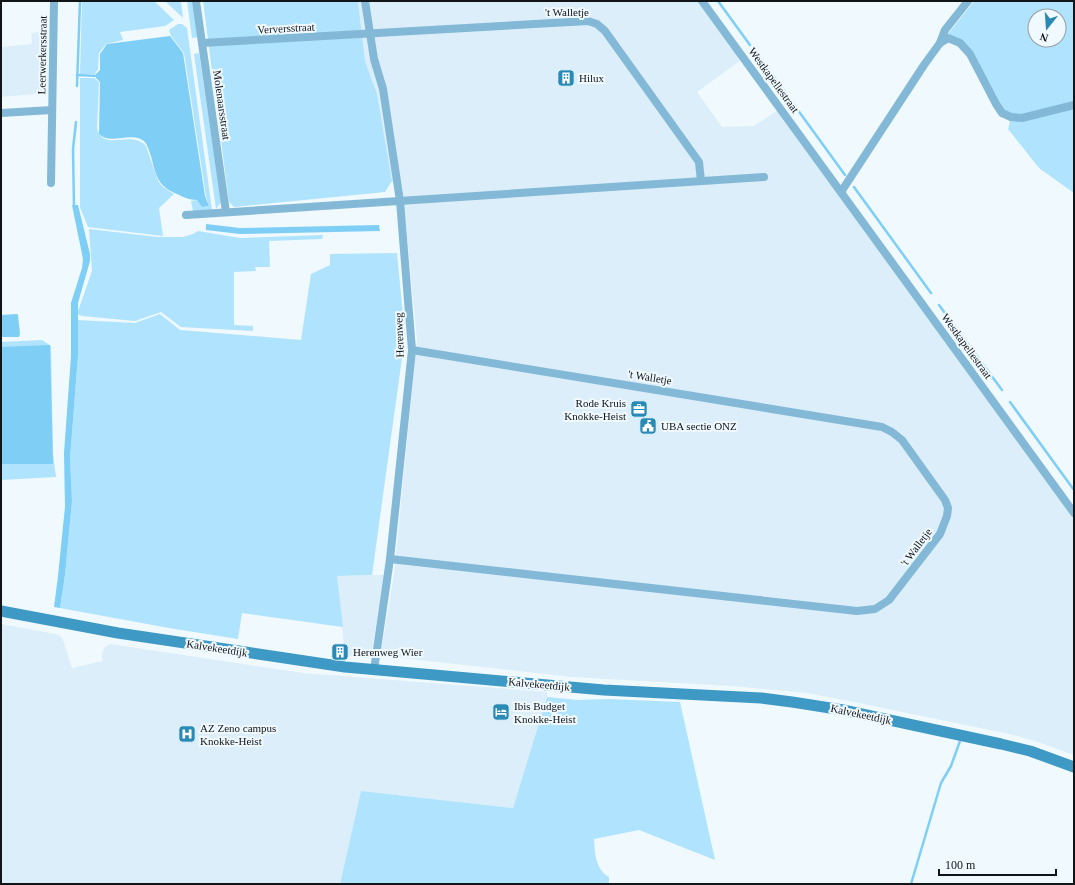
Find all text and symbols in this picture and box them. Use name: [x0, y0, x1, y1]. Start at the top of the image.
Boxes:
street label: 't Walletje: [545, 6, 589, 18]
north arrow: [1027, 8, 1067, 48]
street label: Leerwerkersstraat: [35, 16, 49, 94]
street label: Verversstraat: [257, 21, 315, 35]
text: N: [1038, 31, 1050, 44]
street label: Westkapellestraat: [746, 45, 802, 115]
building icon: Hilux: [556, 68, 576, 88]
street label: Molenaarsstraat: [211, 69, 233, 141]
place label: Hilux: [579, 72, 605, 84]
street label: Westkapellestraat: [939, 311, 995, 381]
street label: Herenweg: [392, 312, 406, 358]
street label: 't Walletje: [627, 368, 673, 386]
place label: Rode Kruis Knokke-Heist: [564, 397, 626, 422]
office icon: Rode Kruis Knokke-Heist: [629, 399, 649, 419]
public building icon: UBA sectie ONZ: [638, 416, 658, 436]
place label: UBA sectie ONZ: [661, 420, 737, 432]
street label: 't Walletje: [898, 526, 934, 568]
street label: Kalvekeetdijk: [186, 637, 249, 659]
building icon: Herenweg Wier: [330, 642, 350, 662]
place label: Herenweg Wier: [353, 646, 423, 658]
street label: Kalvekeetdijk: [508, 675, 571, 693]
place label: Ibis Budget Knokke-Heist: [514, 700, 576, 725]
hotel icon: Ibis Budget Knokke-Heist: [491, 702, 511, 722]
street label: Kalvekeetdijk: [830, 702, 893, 726]
place label: AZ Zeno campus Knokke-Heist: [200, 722, 276, 747]
hospital icon: AZ Zeno campus Knokke-Heist: [177, 724, 197, 744]
scale bar: [939, 851, 1056, 877]
text: 100 m: [945, 858, 976, 872]

